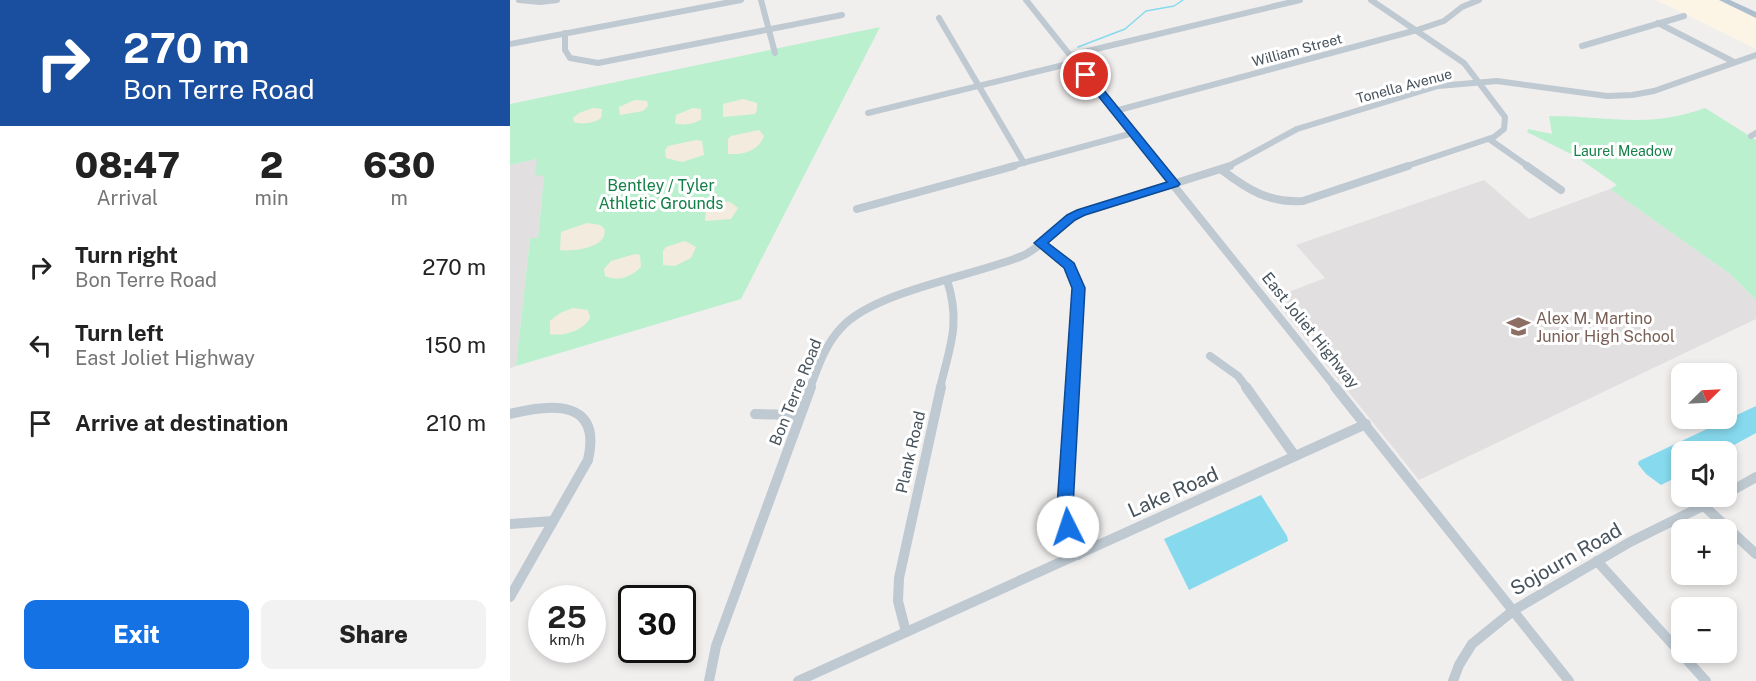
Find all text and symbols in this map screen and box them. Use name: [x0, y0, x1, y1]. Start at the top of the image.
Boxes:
text: 270 m: [123, 23, 250, 72]
icon: right: [24, 24, 102, 102]
street label: William Street: [1250, 30, 1344, 70]
pin: [1060, 49, 1111, 100]
icon: arrive: [1069, 58, 1102, 91]
street label: Tonella Avenue: [1354, 65, 1454, 107]
text: Bon Terre Road: [123, 73, 315, 105]
park label: Laurel Meadow: [1573, 143, 1673, 159]
text: 08:47: [74, 144, 180, 186]
text: 2: [260, 144, 283, 186]
text: 630: [363, 144, 436, 186]
park label: Bentley / Tyler Athletic Grounds: [599, 176, 723, 213]
text: Arrival: [96, 186, 158, 210]
text: min: [255, 186, 289, 210]
text: m: [391, 186, 408, 210]
text: Turn right: [75, 242, 178, 268]
icon: right: [24, 251, 57, 284]
text: 270 m: [422, 254, 486, 280]
text: Bon Terre Road: [75, 268, 217, 292]
street label: East Joliet Highway: [1258, 268, 1364, 393]
place label: Alex M. Martino Junior High School: [1536, 309, 1675, 346]
school or university icon: Alex M. Martino Junior High School: [1505, 314, 1531, 340]
text: Turn left: [75, 320, 164, 346]
icon: left: [24, 329, 57, 362]
text: 150 m: [425, 332, 486, 358]
street label: Bon Terre Road: [765, 336, 826, 448]
text: East Joliet Highway: [75, 346, 255, 370]
north arrow: [1671, 363, 1737, 429]
map controls: [1671, 363, 1737, 663]
icon: arrive: [24, 407, 57, 440]
street label: Plank Road: [892, 409, 929, 495]
text: Arrive at destination: [75, 410, 288, 436]
text: 210 m: [426, 410, 486, 436]
button: sound: [1671, 441, 1737, 507]
street label: Lake Road: [1124, 461, 1222, 523]
position arrow: [1036, 495, 1100, 559]
street label: Sojourn Road: [1506, 517, 1626, 601]
button: +: [1671, 519, 1737, 585]
speed limit sign: 30: [618, 585, 696, 663]
button: −: [1671, 597, 1737, 663]
text: 25: [547, 599, 587, 635]
button: Exit: [24, 600, 249, 669]
button: Share: [261, 600, 486, 669]
text: km/h: [549, 631, 585, 648]

